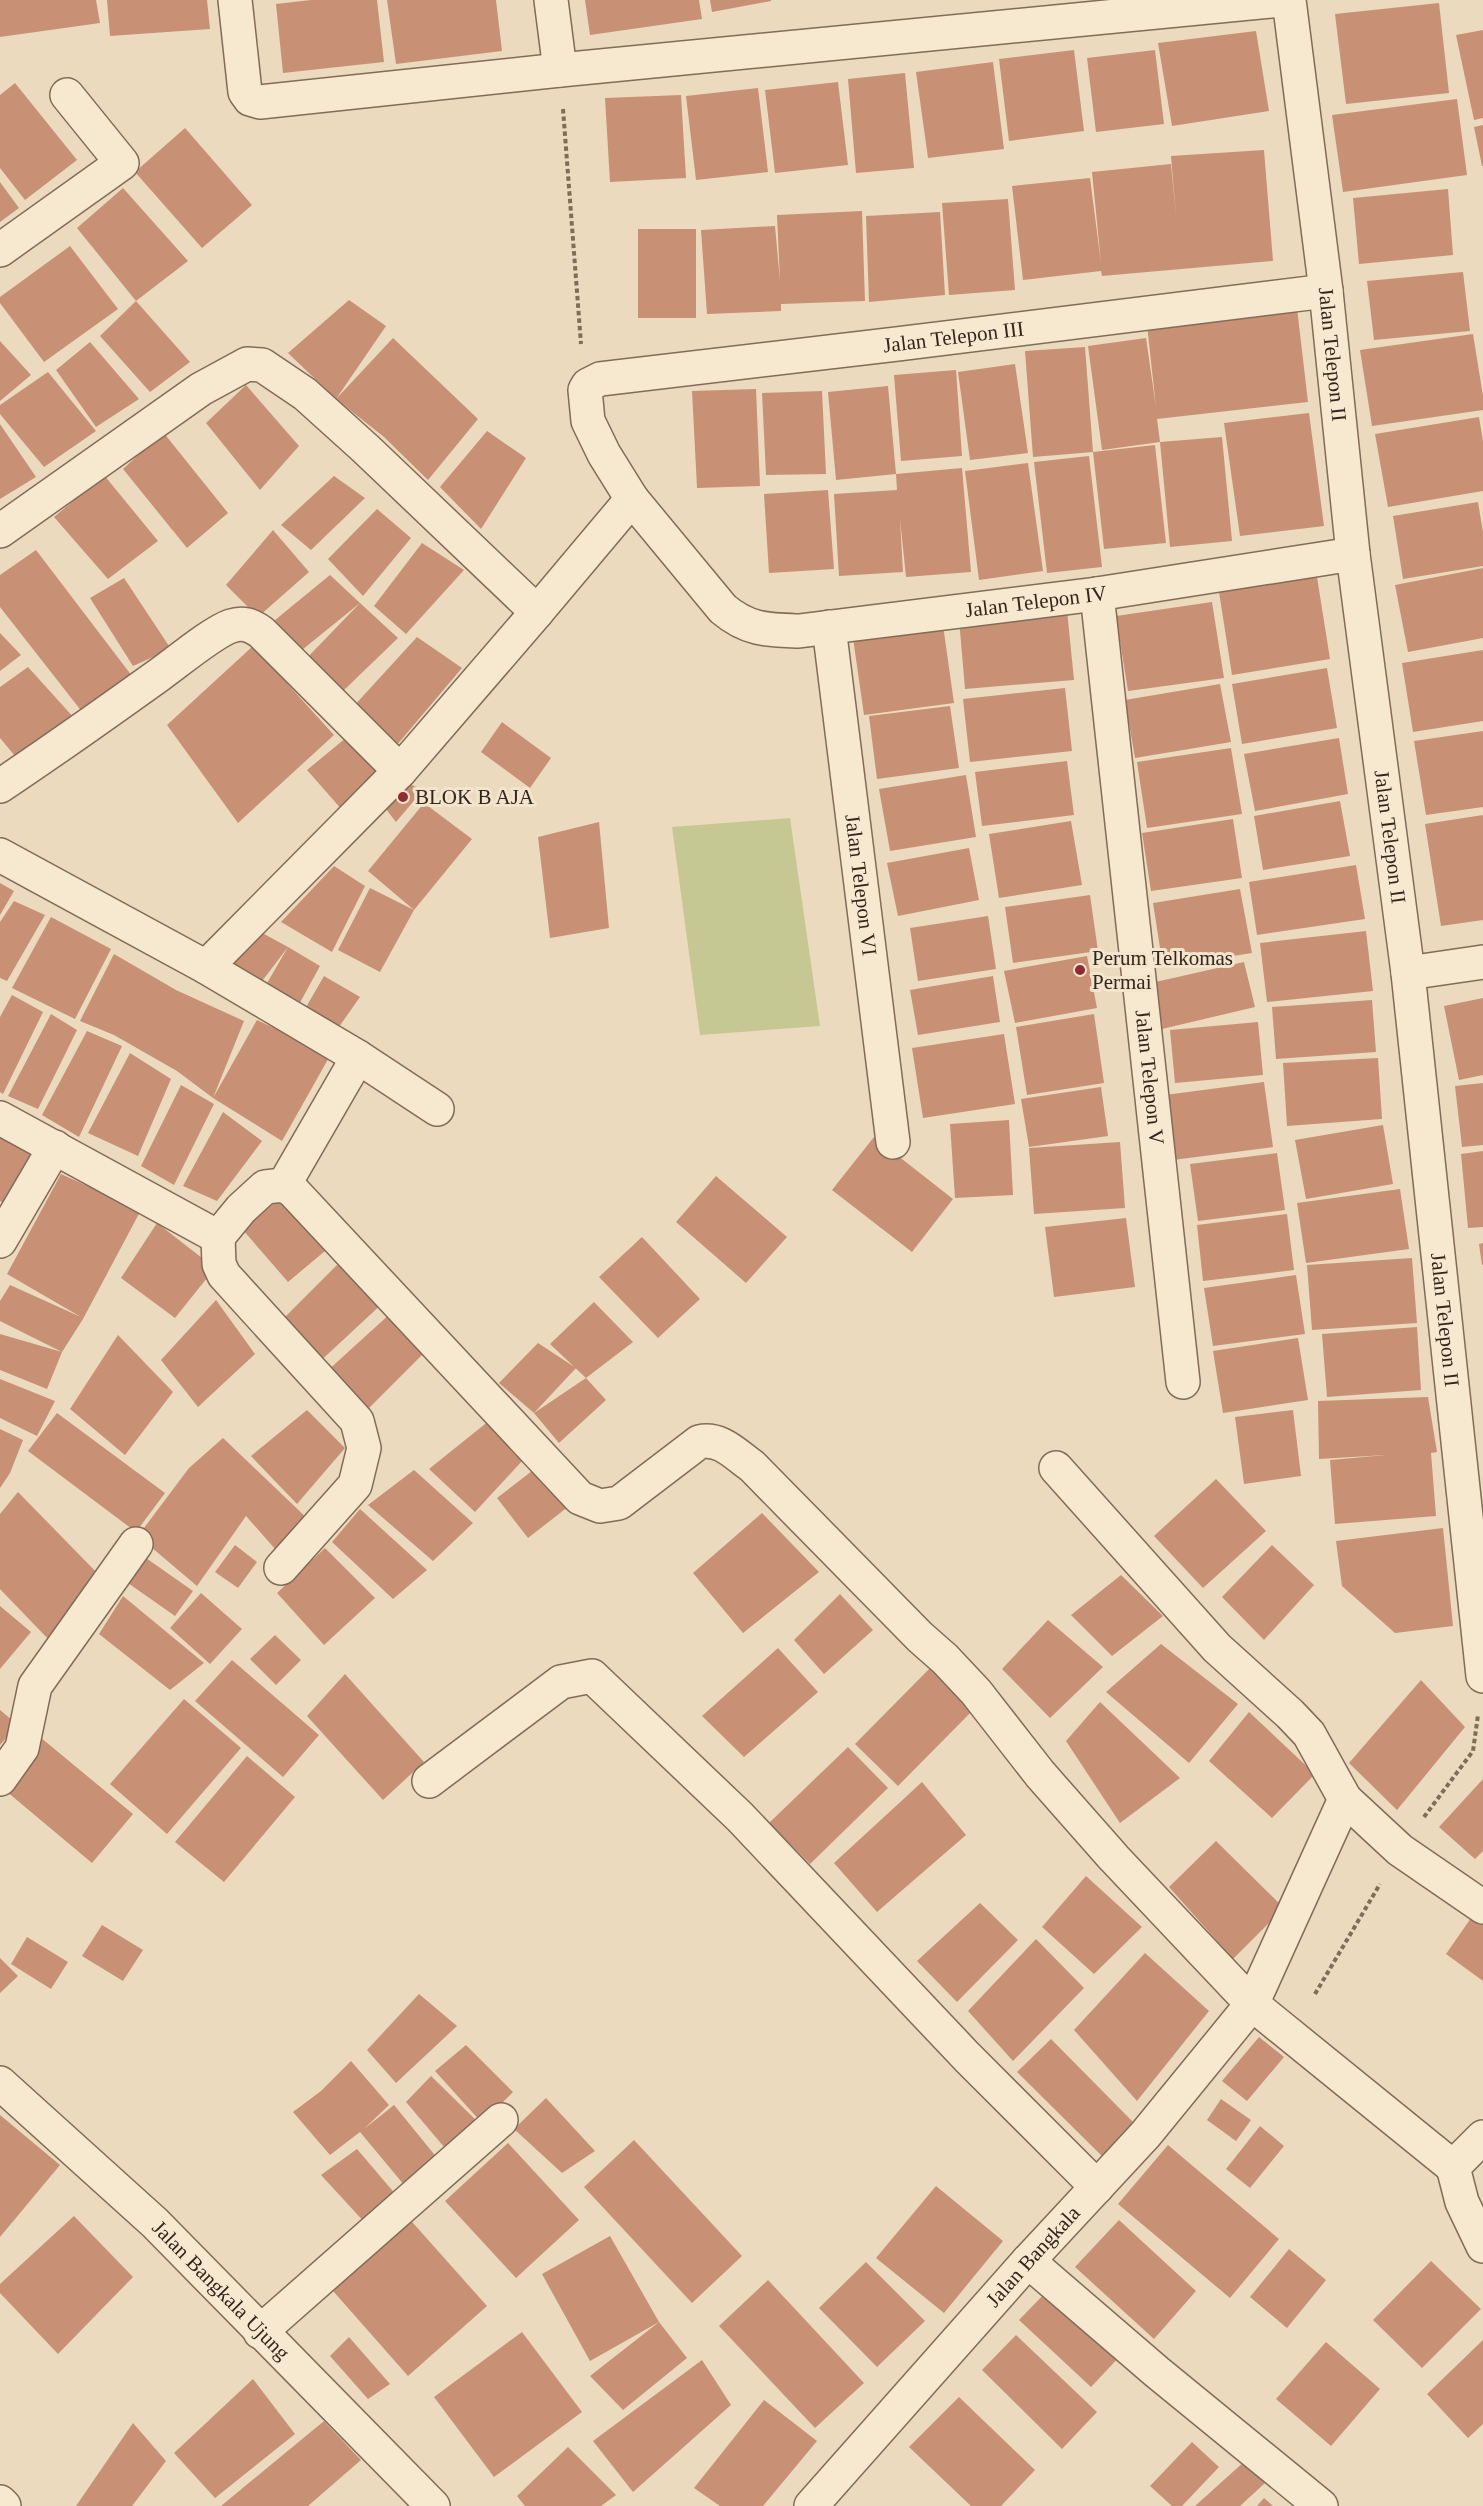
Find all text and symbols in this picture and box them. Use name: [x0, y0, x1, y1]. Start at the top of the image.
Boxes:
street label: Jalan Telepon II: [1314, 286, 1351, 423]
street label: Jalan Telepon III: [882, 316, 1025, 358]
street label: Jalan Telepon IV: [964, 581, 1109, 622]
street label: Jalan Telepon II: [1369, 769, 1411, 905]
place label: BLOK B AJA: [415, 785, 535, 809]
marker: BLOK B AJA: [396, 790, 410, 804]
street label: Jalan Telepon VI: [840, 813, 882, 957]
place label: Perum Telkomas Permai: [1092, 946, 1233, 994]
marker: Perum Telkomas Permai: [1073, 963, 1087, 977]
street label: Jalan Telepon V: [1130, 1008, 1169, 1146]
street label: Jalan Telepon II: [1426, 1251, 1464, 1388]
street label: Jalan Bangkala: [981, 2201, 1085, 2312]
street label: Jalan Bangkala Ujung: [147, 2216, 295, 2365]

